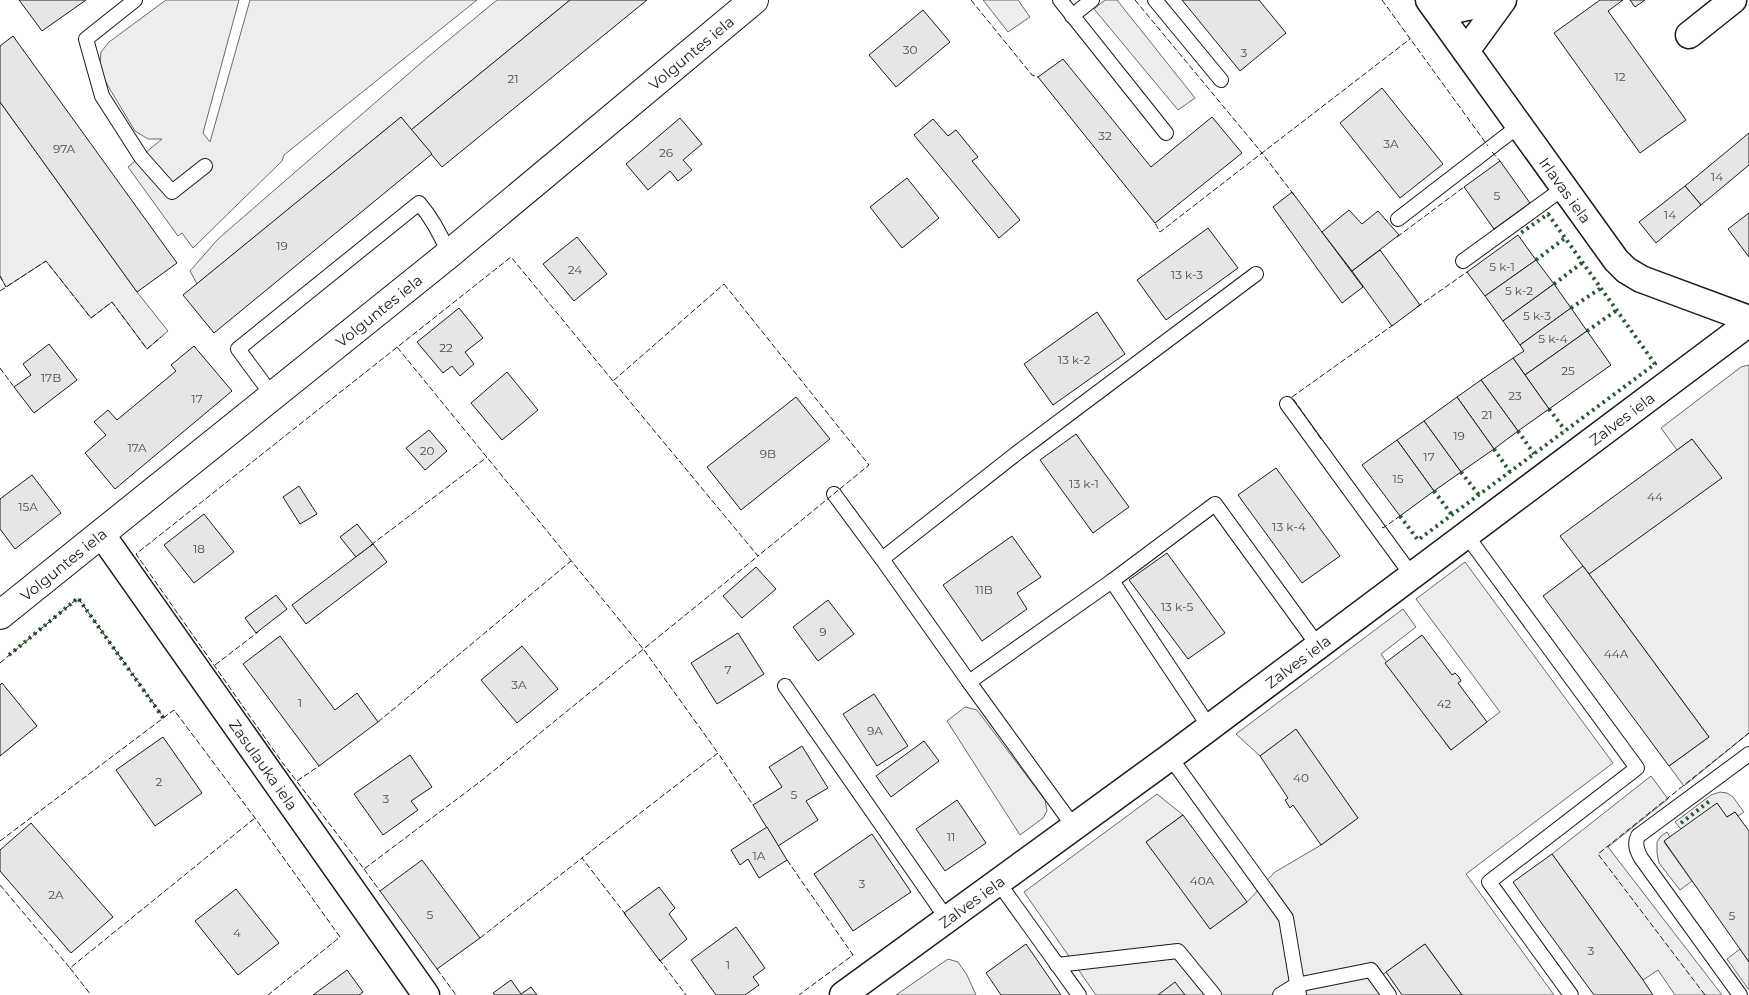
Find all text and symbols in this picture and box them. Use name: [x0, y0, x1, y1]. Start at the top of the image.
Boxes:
street label: Volguntes iela: [644, 11, 738, 94]
house number: 30: [903, 42, 917, 57]
house number: 3: [1241, 45, 1248, 60]
house number: 12: [1614, 69, 1626, 84]
house number: 21: [507, 71, 519, 86]
house number: 32: [1098, 128, 1112, 143]
house number: 3A: [1383, 136, 1399, 151]
house number: 97A: [53, 141, 75, 156]
house number: 26: [659, 145, 673, 160]
street label: Irlavas iela: [1535, 153, 1596, 227]
house number: 14: [1711, 169, 1723, 184]
house number: 5: [1494, 188, 1501, 203]
house number: 14: [1664, 207, 1676, 222]
house number: 19: [276, 238, 288, 253]
house number: 5 k-1: [1489, 259, 1515, 274]
house number: 24: [568, 262, 582, 277]
house number: 13 k-3: [1171, 267, 1203, 282]
street label: Volguntes iela: [332, 270, 426, 351]
house number: 5 k-2: [1505, 283, 1533, 298]
house number: 5 k-3: [1523, 308, 1551, 323]
house number: 5 k-4: [1538, 331, 1568, 346]
house number: 22: [439, 340, 453, 355]
house number: 13 k-2: [1058, 352, 1090, 367]
house number: 25: [1561, 363, 1575, 378]
house number: 17B: [41, 370, 61, 385]
house number: 23: [1508, 388, 1522, 403]
street label: Zalves iela: [1585, 388, 1658, 449]
house number: 17: [191, 391, 203, 406]
house number: 21: [1481, 407, 1493, 422]
house number: 19: [1453, 428, 1465, 443]
house number: 17A: [127, 440, 147, 455]
house number: 20: [420, 443, 434, 458]
house number: 9B: [760, 446, 776, 461]
house number: 17: [1423, 449, 1435, 464]
house number: 15: [1392, 471, 1404, 486]
house number: 13 k-1: [1069, 476, 1099, 491]
house number: 44: [1647, 489, 1663, 504]
house number: 15A: [18, 499, 38, 514]
house number: 13 k-4: [1272, 519, 1306, 534]
street label: Volguntes iela: [16, 524, 110, 605]
house number: 18: [193, 541, 205, 556]
house number: 11B: [975, 582, 993, 597]
house number: 13 k-5: [1161, 599, 1193, 614]
house number: 9: [819, 624, 827, 639]
street label: Zalves iela: [1261, 631, 1334, 692]
house number: 44A: [1604, 646, 1629, 661]
house number: 7: [724, 662, 732, 677]
house number: 3A: [511, 677, 527, 692]
house number: 1: [298, 695, 302, 710]
house number: 42: [1437, 696, 1452, 711]
street label: Zasulauka iela: [225, 716, 302, 814]
house number: 9A: [867, 723, 883, 738]
house number: 40: [1293, 770, 1309, 785]
house number: 2: [156, 774, 163, 789]
house number: 5: [791, 787, 798, 802]
house number: 3: [383, 791, 390, 806]
house number: 11: [947, 829, 955, 844]
house number: 1A: [753, 848, 766, 863]
street label: Zalves iela: [935, 871, 1008, 932]
house number: 40A: [1190, 873, 1215, 888]
house number: 3: [859, 876, 866, 891]
house number: 2A: [48, 887, 64, 902]
house number: 5: [427, 907, 434, 922]
house number: 5: [1729, 908, 1736, 923]
house number: 4: [233, 925, 241, 940]
house number: 3: [1588, 943, 1595, 958]
house number: 1: [726, 957, 730, 972]

